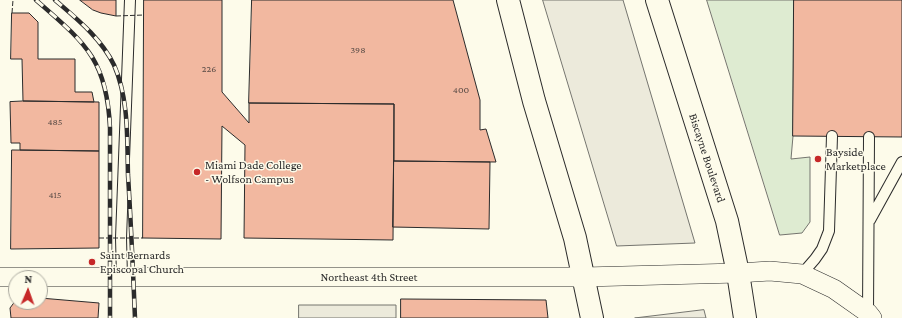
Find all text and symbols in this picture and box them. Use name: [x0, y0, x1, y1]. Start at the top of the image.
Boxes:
house number: 398: [350, 44, 366, 56]
house number: 226: [202, 63, 216, 75]
house number: 400: [453, 84, 469, 96]
street label: Biscayne Boulevard: [686, 112, 728, 204]
house number: 485: [47, 116, 63, 128]
place label: Bayside Marketplace: [826, 145, 886, 173]
marker: Bayside Marketplace: [813, 154, 823, 164]
place label: Miami Dade College - Wolfson Campus: [205, 158, 302, 186]
marker: Miami Dade College - Wolfson Campus: [192, 167, 202, 177]
house number: 415: [48, 189, 62, 201]
place label: Saint Bernards Episcopal Church: [100, 248, 184, 276]
marker: Saint Bernards Episcopal Church: [87, 257, 97, 267]
north arrow: [8, 270, 48, 310]
street label: Northeast 4th Street: [320, 270, 418, 284]
text: N: [24, 273, 32, 285]

